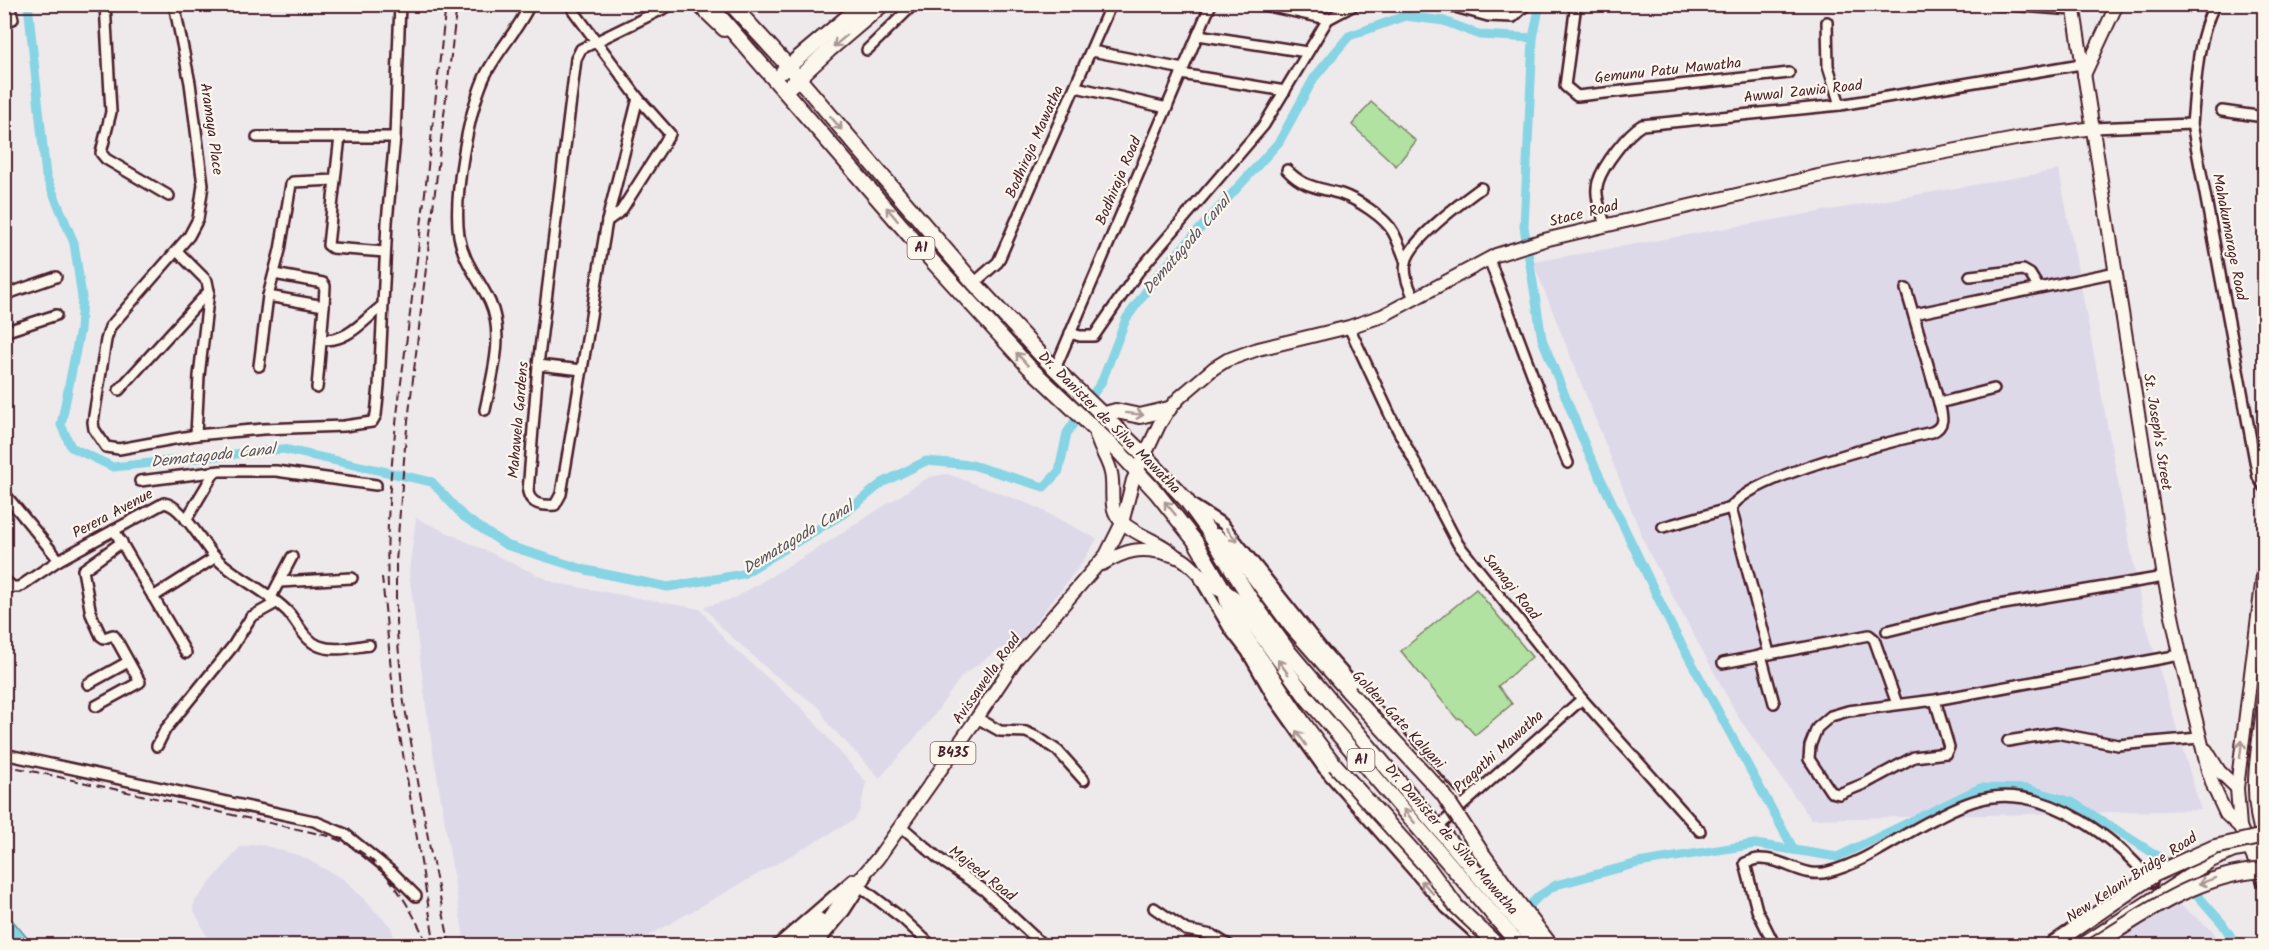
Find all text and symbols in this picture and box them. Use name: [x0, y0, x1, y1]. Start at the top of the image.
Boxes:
one-way arrow: [832, 34, 848, 47]
street label: Gemunu Patu Mawatha: [1593, 51, 1743, 91]
street label: Awwal Zawia Road: [1742, 74, 1864, 110]
street label: Aramaya Place: [193, 82, 229, 177]
street label: Bodhiraja Mawatha: [999, 82, 1071, 202]
one-way arrow: [829, 115, 843, 130]
street label: Bodhiraja Road: [1090, 132, 1149, 229]
street label: Mahakumarage Road: [2205, 171, 2253, 303]
water label: Dematagoda Canal: [1136, 187, 1240, 300]
street label: Stace Road: [1547, 194, 1622, 234]
one-way arrow: [885, 206, 898, 222]
road number: A1: [908, 237, 934, 259]
street label: Dr. Danister de Silva Mawatha: [1032, 346, 1186, 500]
one-way arrow: [1015, 352, 1029, 367]
street label: Mahawela Gardens: [502, 360, 536, 479]
street label: St. Joseph's Street: [2136, 372, 2178, 492]
one-way arrow: [1125, 408, 1145, 419]
water label: Dematagoda Canal: [149, 437, 280, 475]
street label: Perera Avenue: [68, 482, 158, 545]
water label: Dematagoda Canal: [738, 493, 861, 581]
one-way arrow: [1164, 500, 1177, 516]
one-way arrow: [1226, 527, 1239, 543]
street label: Samagi Road: [1476, 548, 1546, 626]
street label: Avissawella Road: [947, 628, 1028, 729]
one-way arrow: [1277, 659, 1290, 675]
street label: Golden Gate Kalyani: [1346, 665, 1451, 776]
street label: Pragathi Mawatha: [1448, 705, 1550, 799]
one-way arrow: [1295, 730, 1307, 747]
one-way arrow: [2236, 740, 2247, 760]
road number: B435: [930, 742, 976, 764]
road number: A1: [1348, 749, 1374, 771]
street label: Dr. Danister de Silva Mawatha: [1378, 759, 1524, 921]
one-way arrow: [1402, 809, 1416, 824]
street label: New Kelani Bridge Road: [2062, 826, 2203, 930]
street label: Majeed Road: [943, 840, 1021, 908]
one-way arrow: [2198, 877, 2217, 888]
one-way arrow: [1420, 880, 1434, 895]

